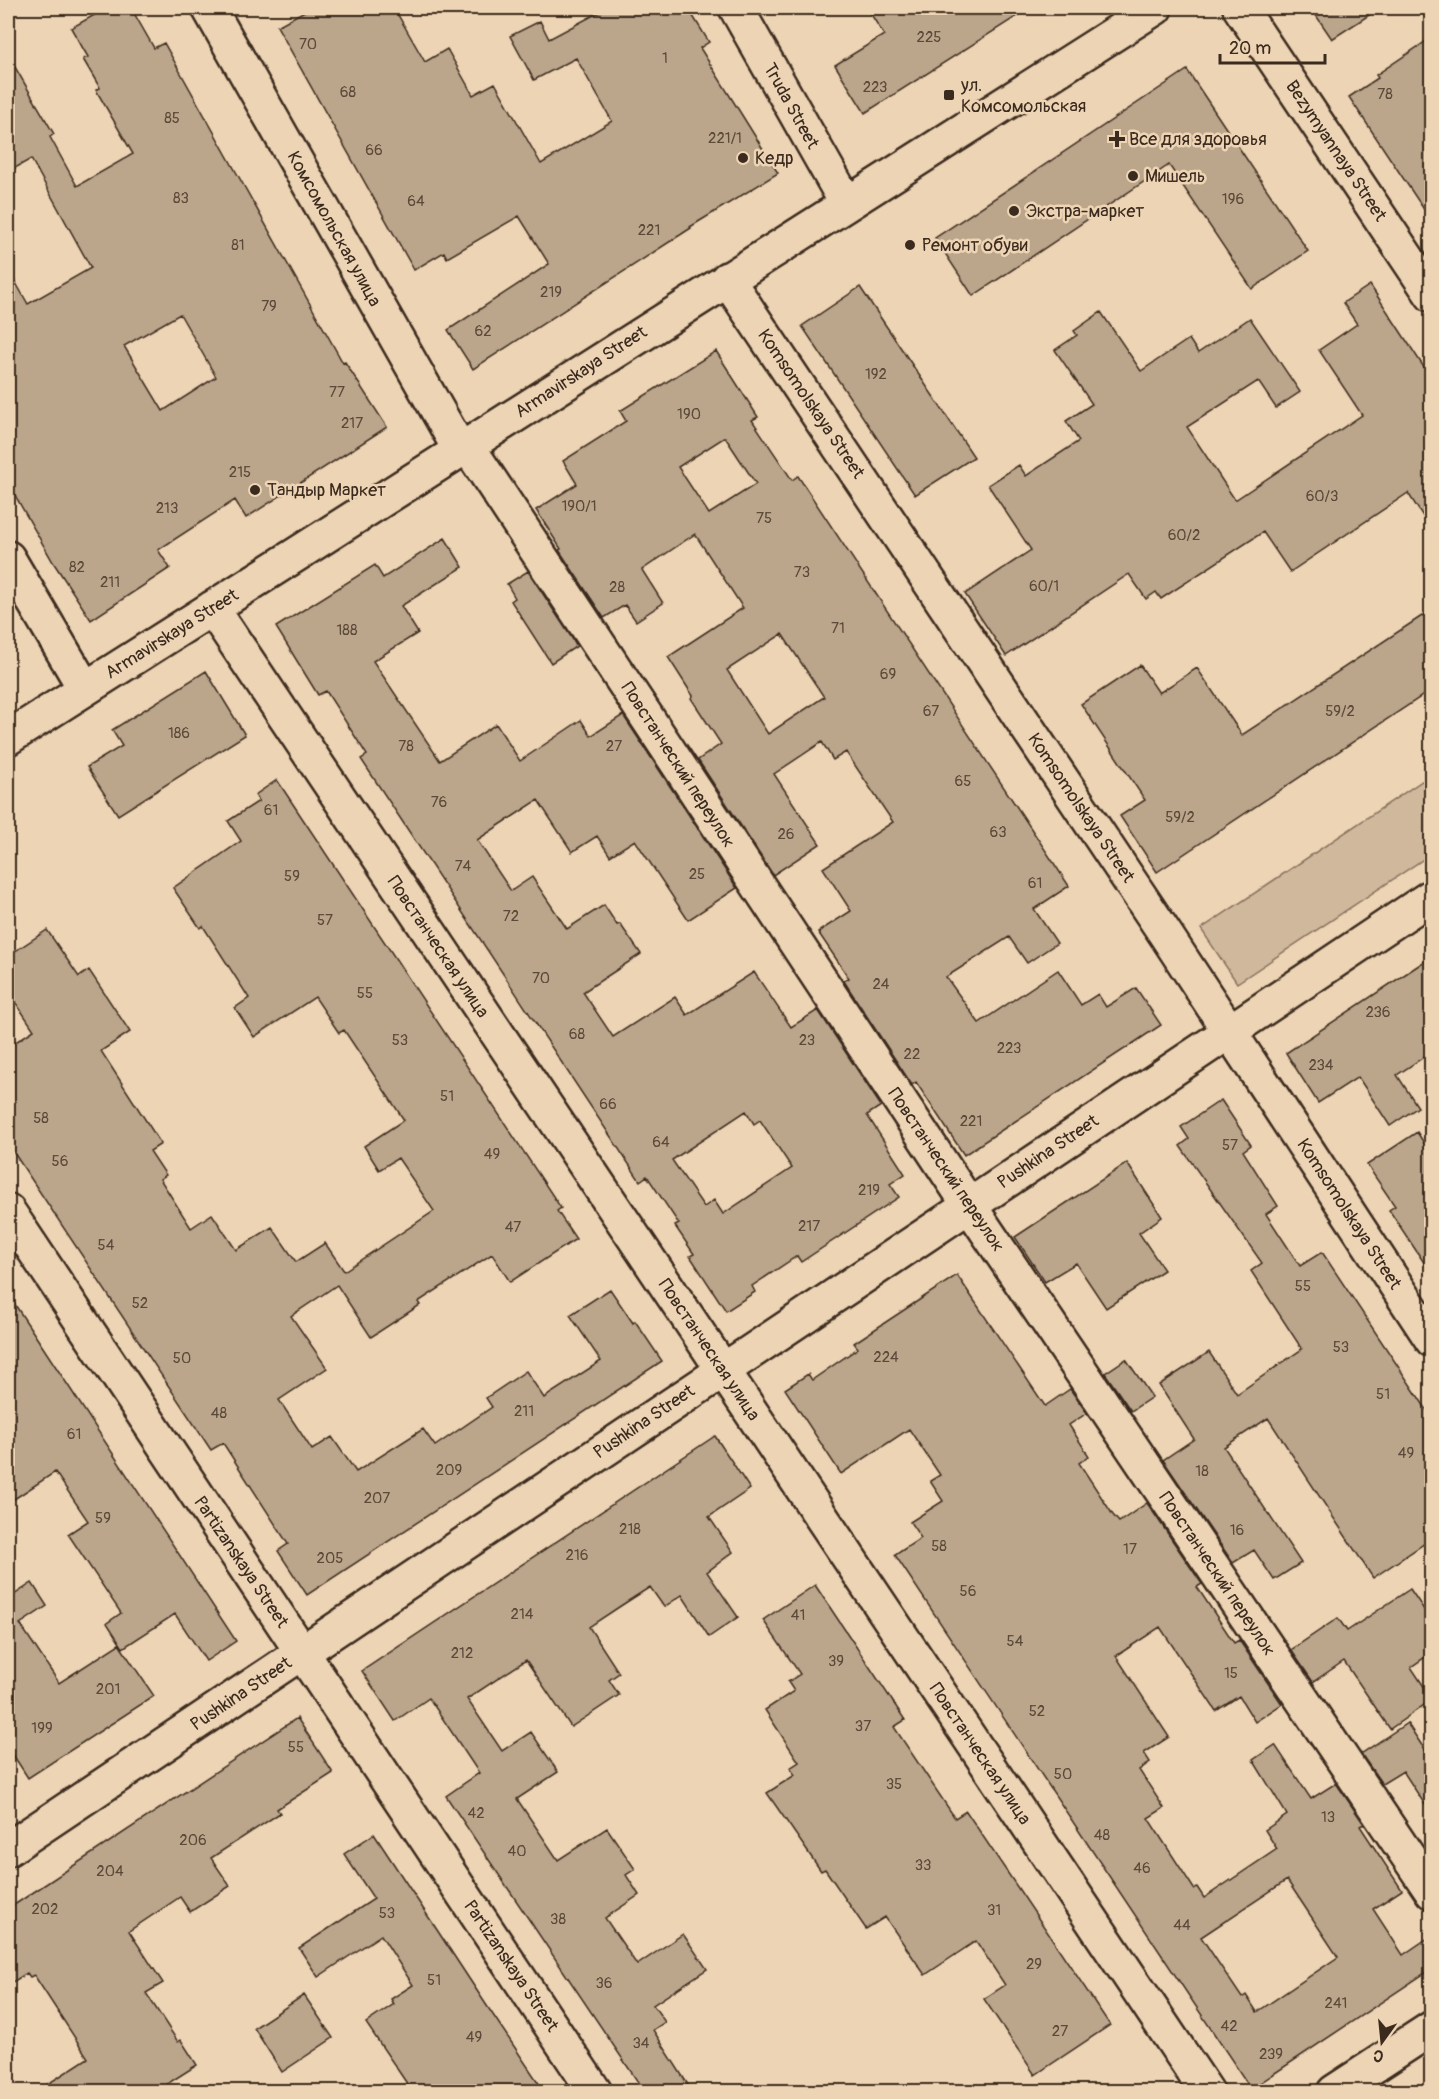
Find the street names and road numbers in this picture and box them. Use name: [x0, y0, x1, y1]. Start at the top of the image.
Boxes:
street label: Truda Street: [758, 59, 824, 154]
street label: Bezymyannaya Street: [1280, 76, 1392, 227]
street label: Комсомольская улица: [282, 147, 386, 311]
street label: Armavirskaya Street: [511, 320, 652, 423]
street label: Komsomolskaya Street: [752, 325, 870, 484]
street label: Armavirskaya Street: [101, 583, 244, 684]
street label: Повстанческий переулок: [616, 678, 740, 852]
street label: Komsomolskaya Street: [1022, 729, 1140, 888]
street label: Повстанческая улица: [382, 872, 494, 1022]
street label: Повстанческий переулок: [883, 1084, 1009, 1256]
street label: Pushkina Street: [993, 1109, 1104, 1194]
street label: Komsomolskaya Street: [1292, 1134, 1407, 1294]
street label: Повстанческая улица: [653, 1275, 765, 1425]
street label: Pushkina Street: [589, 1379, 700, 1464]
street label: Повстанческий переулок: [1154, 1488, 1280, 1660]
street label: Partizanskaya Street: [188, 1492, 294, 1633]
street label: Pushkina Street: [186, 1651, 297, 1736]
street label: Повстанческая улица: [924, 1679, 1036, 1829]
street label: Partizanskaya Street: [458, 1896, 564, 2037]

